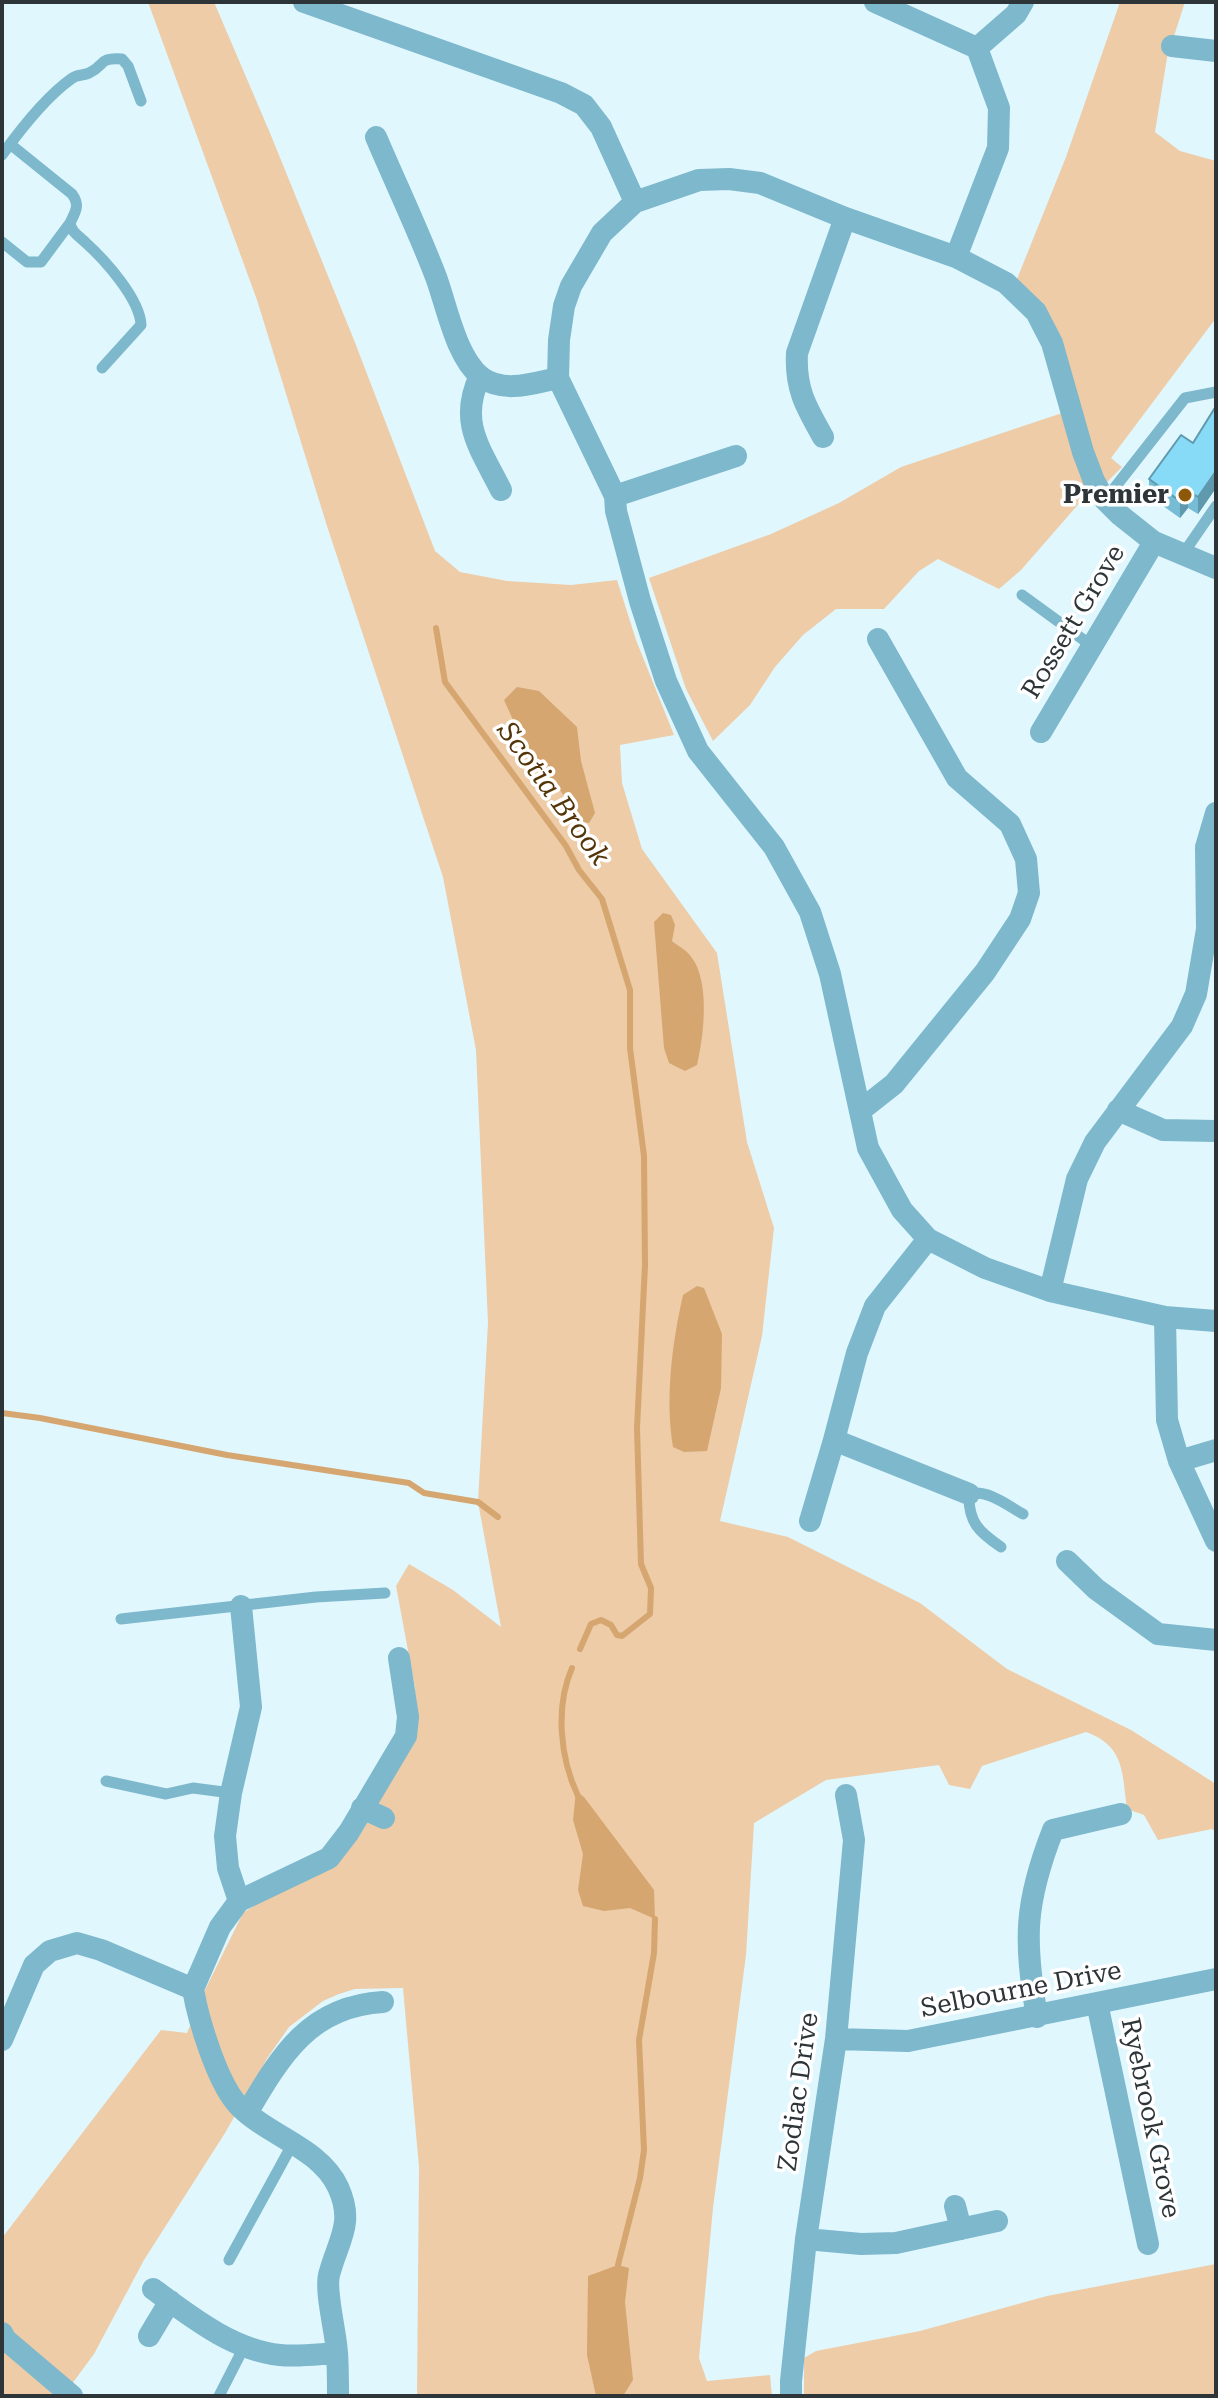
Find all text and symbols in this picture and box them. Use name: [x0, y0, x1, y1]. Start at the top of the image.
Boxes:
place label: Premier: [1063, 479, 1169, 511]
marker: Premier: [1176, 486, 1194, 504]
street label: Rossett Grove: [1016, 540, 1132, 704]
water label: Scotia Brook: [490, 716, 616, 872]
street label: Selbourne Drive: [918, 1955, 1124, 2025]
street label: Zodiac Drive: [772, 2011, 826, 2173]
street label: Ryebrook Grove: [1114, 2015, 1186, 2221]

